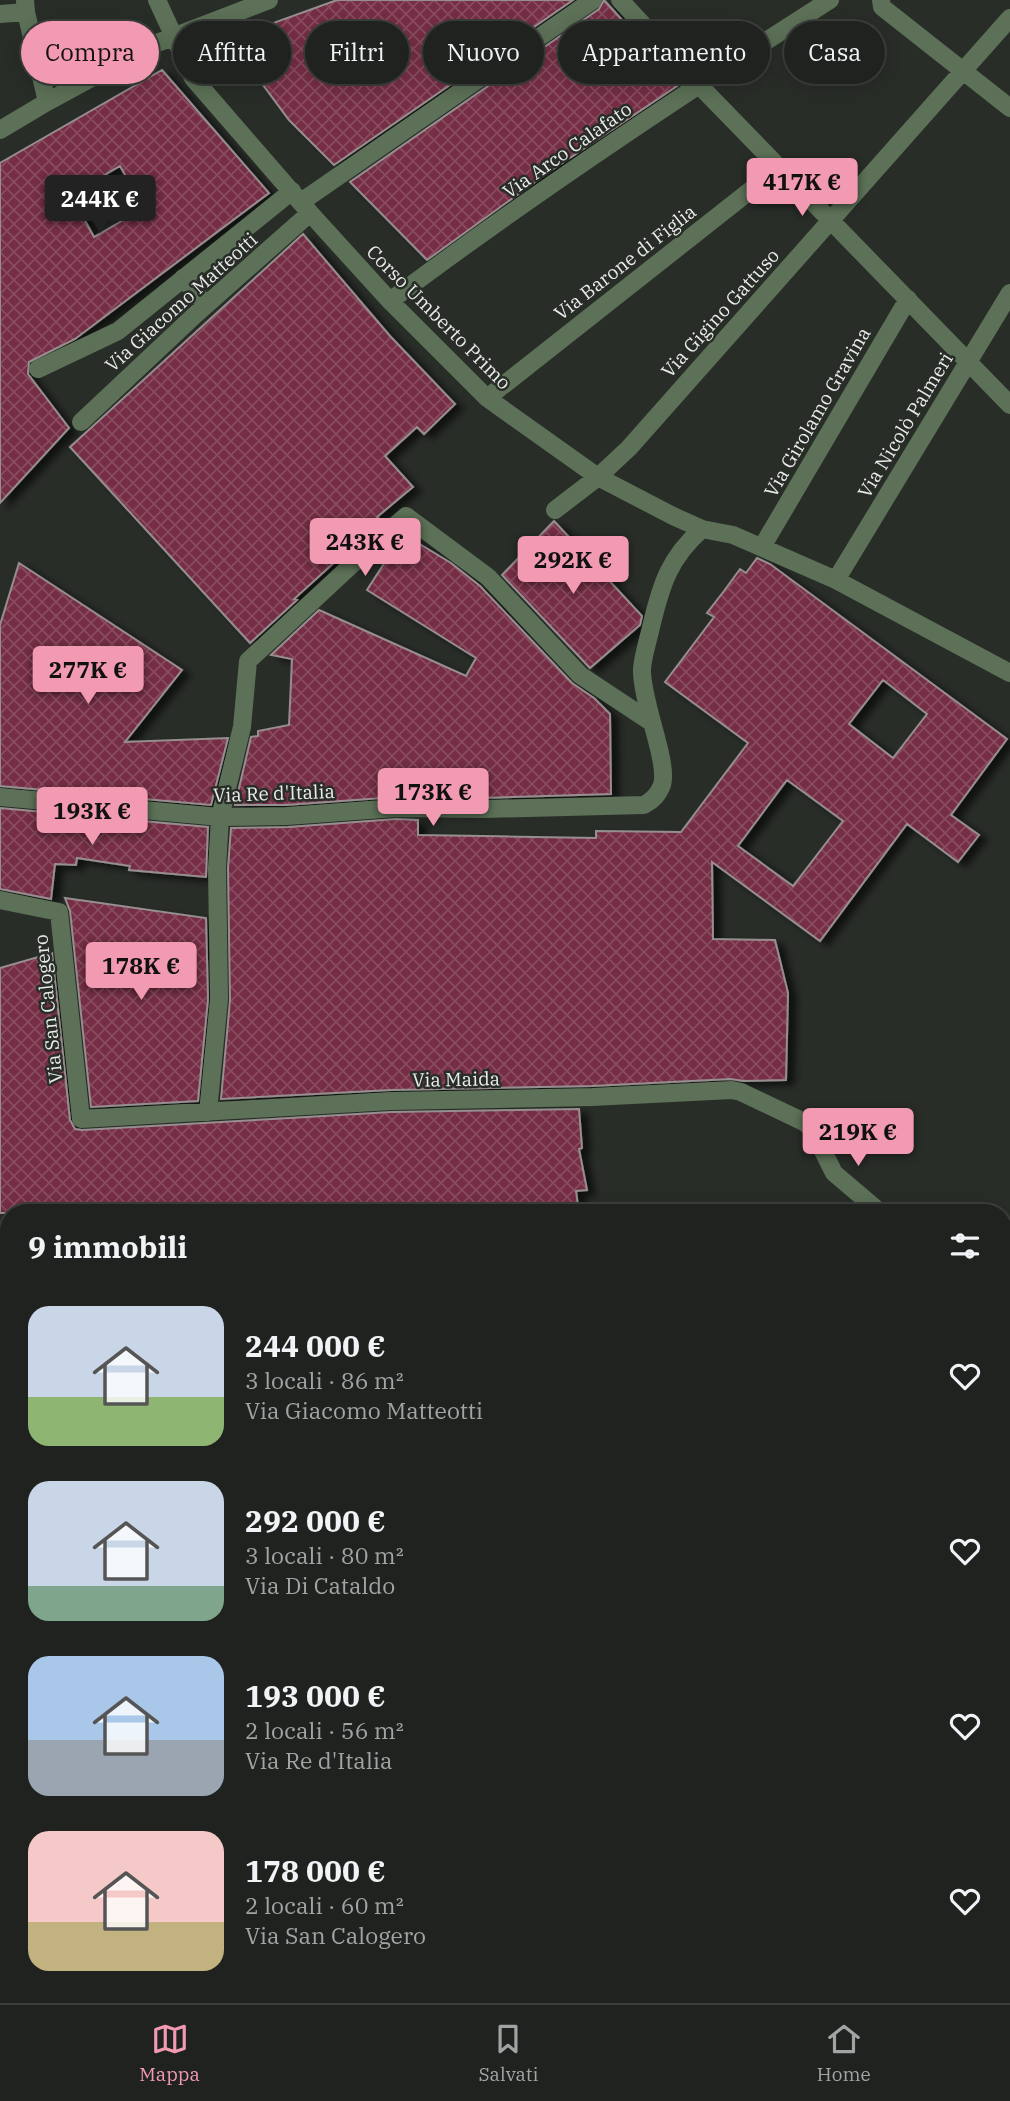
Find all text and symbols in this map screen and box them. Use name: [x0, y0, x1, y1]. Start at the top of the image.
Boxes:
chip: Compra: [21, 21, 159, 84]
chip: Affitta: [173, 21, 291, 84]
chip: Filtri: [305, 21, 409, 84]
chip: Nuovo: [423, 21, 544, 84]
chip: Appartamento: [558, 21, 770, 84]
chip: Casa: [784, 21, 885, 84]
street label: Via Arco Calafato: [498, 97, 636, 203]
pin: 417K €: [745, 158, 859, 218]
text: 417K €: [763, 166, 841, 196]
pin: 244K €: [43, 176, 157, 235]
text: 244K €: [61, 183, 139, 213]
street label: Via Barone di Figlia: [549, 199, 701, 325]
street label: Via Giacomo Matteotti: [100, 227, 262, 377]
street label: Corso Umberto Primo: [362, 240, 516, 394]
street label: Via Gigino Gattuso: [656, 244, 784, 382]
street label: Via Girolamo Gravina: [759, 323, 875, 501]
street label: Via Nicolò Palmeri: [852, 348, 958, 502]
pin: 243K €: [308, 518, 422, 578]
text: 243K €: [326, 526, 404, 556]
pin: 292K €: [516, 536, 630, 596]
text: 292K €: [534, 544, 612, 574]
pin: 277K €: [31, 646, 145, 706]
text: 277K €: [49, 654, 127, 684]
pin: 173K €: [376, 768, 490, 828]
text: 173K €: [394, 776, 472, 806]
street label: Via Re d'Italia: [213, 779, 335, 807]
pin: 193K €: [35, 788, 149, 847]
text: 193K €: [53, 795, 131, 825]
street label: Via San Calogero: [28, 933, 68, 1085]
pin: 178K €: [84, 942, 198, 1002]
text: 178K €: [102, 950, 180, 980]
street label: Via Maida: [412, 1066, 500, 1092]
pin: 219K €: [801, 1108, 915, 1168]
text: 219K €: [819, 1116, 897, 1146]
text: 9 immobili: [28, 1227, 187, 1266]
icon: filters: [946, 1227, 984, 1265]
text: 244 000 €: [245, 1326, 386, 1365]
icon: home: [84, 1334, 168, 1418]
icon: heart: [946, 1357, 984, 1395]
text: 3 locali · 86 m²: [245, 1365, 404, 1395]
text: Via Giacomo Matteotti: [245, 1395, 483, 1425]
text: 292 000 €: [245, 1501, 386, 1540]
icon: home: [84, 1509, 168, 1593]
icon: heart: [946, 1532, 984, 1570]
text: 3 locali · 80 m²: [245, 1540, 404, 1570]
text: Via Di Cataldo: [245, 1570, 395, 1600]
text: 193 000 €: [245, 1676, 386, 1715]
icon: home: [84, 1684, 168, 1768]
icon: heart: [946, 1707, 984, 1745]
text: 2 locali · 56 m²: [245, 1715, 404, 1745]
text: Via Re d'Italia: [245, 1745, 393, 1775]
text: 178 000 €: [245, 1851, 386, 1890]
icon: home: [84, 1859, 168, 1943]
icon: heart: [946, 1882, 984, 1920]
text: 2 locali · 60 m²: [245, 1890, 404, 1920]
text: Via San Calogero: [245, 1920, 426, 1950]
tab: Mappa: [139, 2020, 200, 2086]
tab: Salvati: [478, 2020, 538, 2086]
tab: Home: [817, 2020, 871, 2086]

